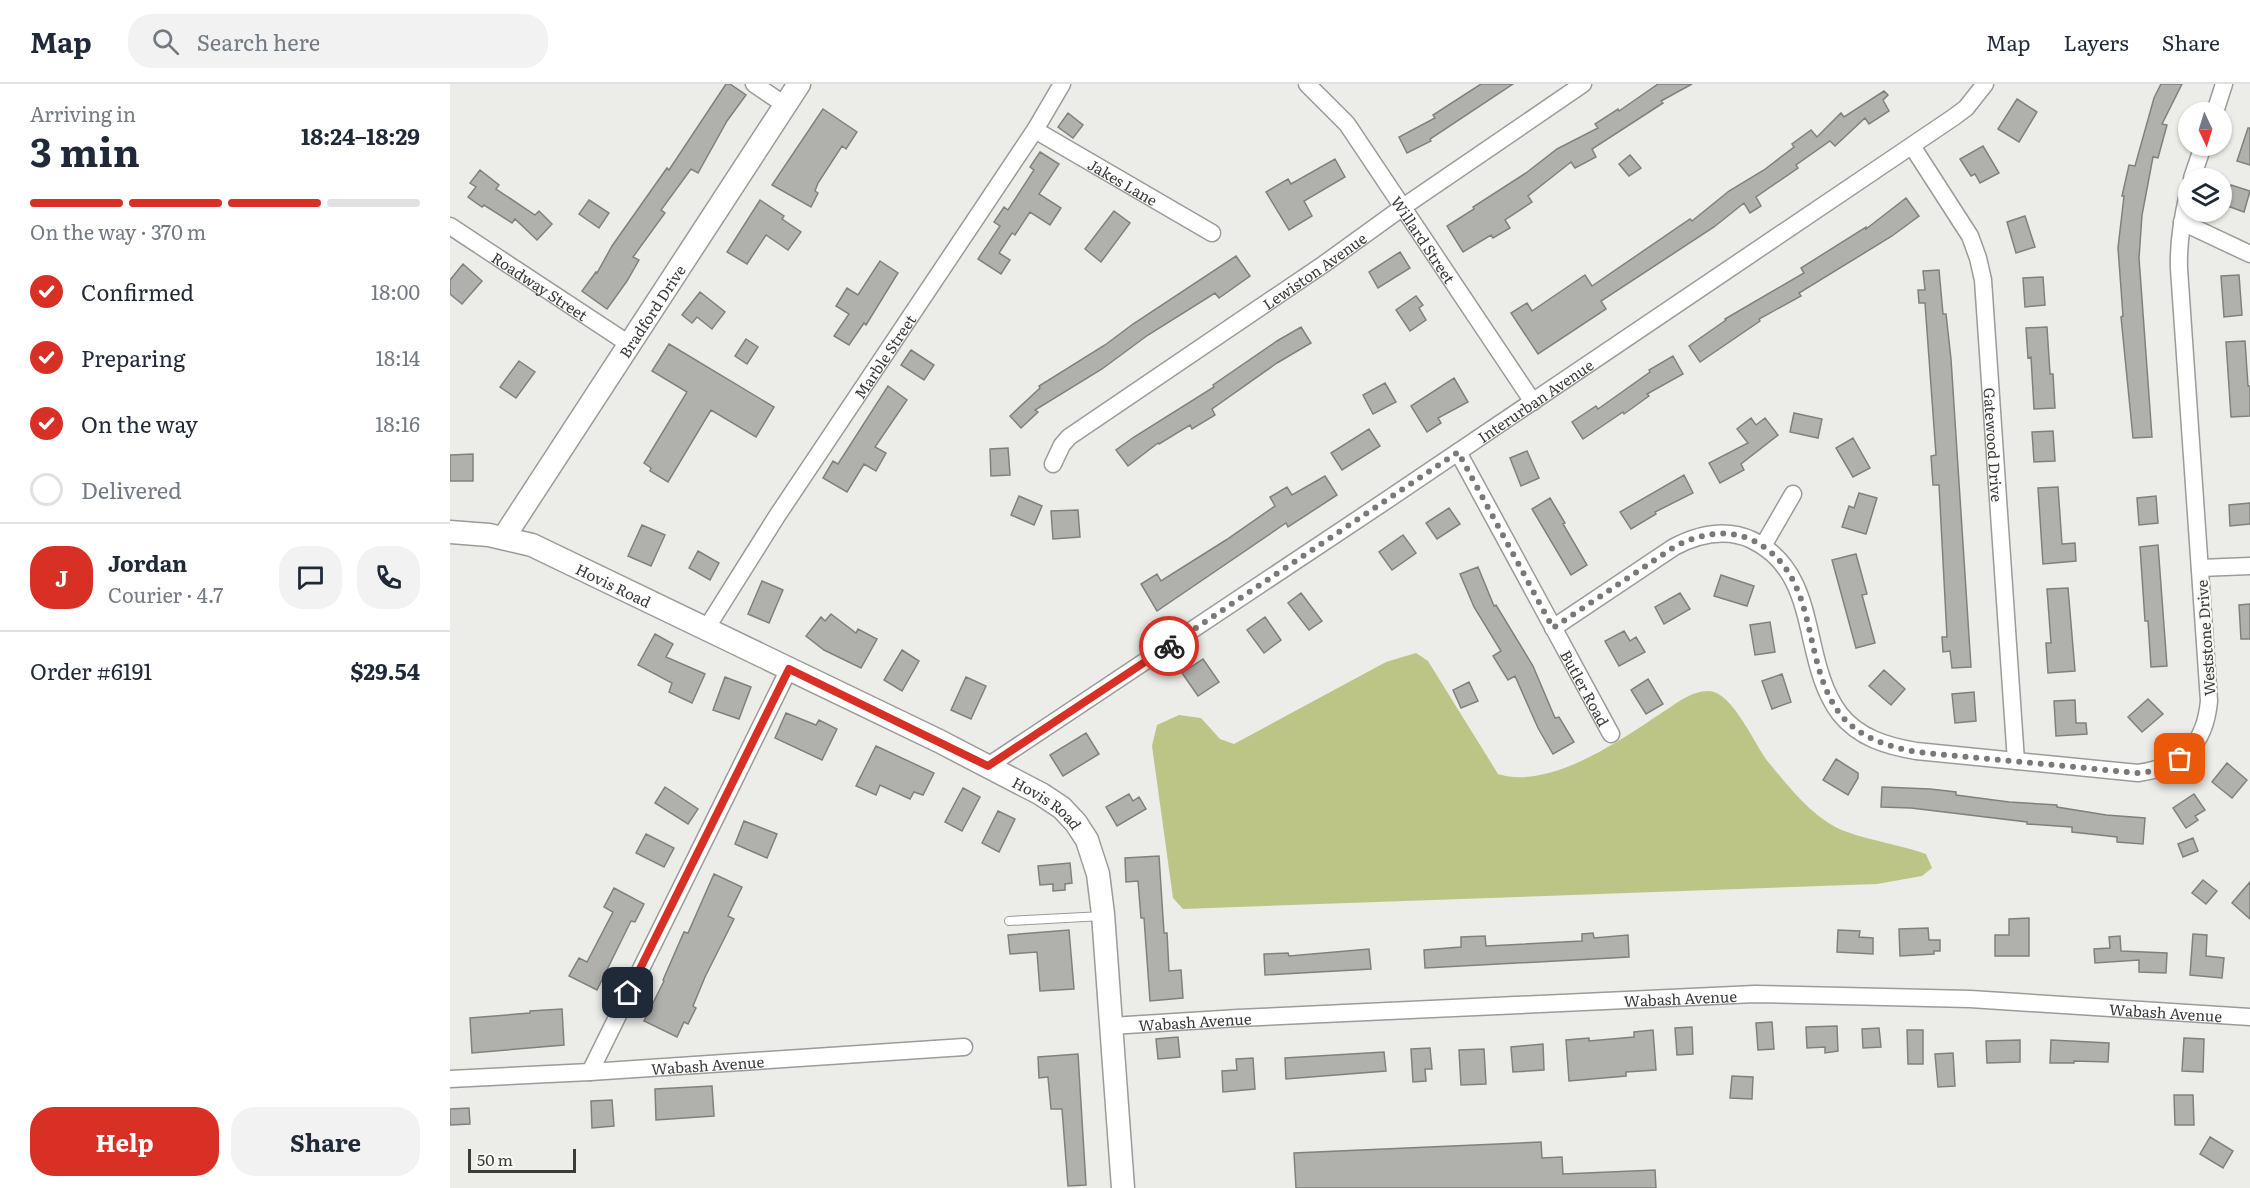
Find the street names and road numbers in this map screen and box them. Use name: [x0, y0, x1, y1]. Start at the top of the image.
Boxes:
street label: Jakes Lane: [1084, 152, 1163, 211]
street label: Willard Street: [1386, 191, 1462, 288]
street label: Lewiston Avenue: [1257, 226, 1371, 314]
street label: Roadway Street: [488, 245, 593, 326]
street label: Bradford Drive: [612, 259, 690, 362]
street label: Marble Street: [847, 309, 921, 403]
street label: Interurban Avenue: [1472, 353, 1598, 448]
street label: Gatewood Drive: [1979, 387, 2010, 503]
street label: Hovis Road: [572, 556, 655, 612]
street label: Weststone Drive: [2189, 579, 2221, 697]
street label: Butler Road: [1556, 645, 1616, 730]
street label: Hovis Road: [1009, 770, 1088, 833]
street label: Wabash Avenue: [1623, 983, 1738, 1012]
street label: Wabash Avenue: [2108, 996, 2223, 1027]
street label: Wabash Avenue: [1138, 1006, 1252, 1036]
street label: Wabash Avenue: [650, 1049, 765, 1079]

